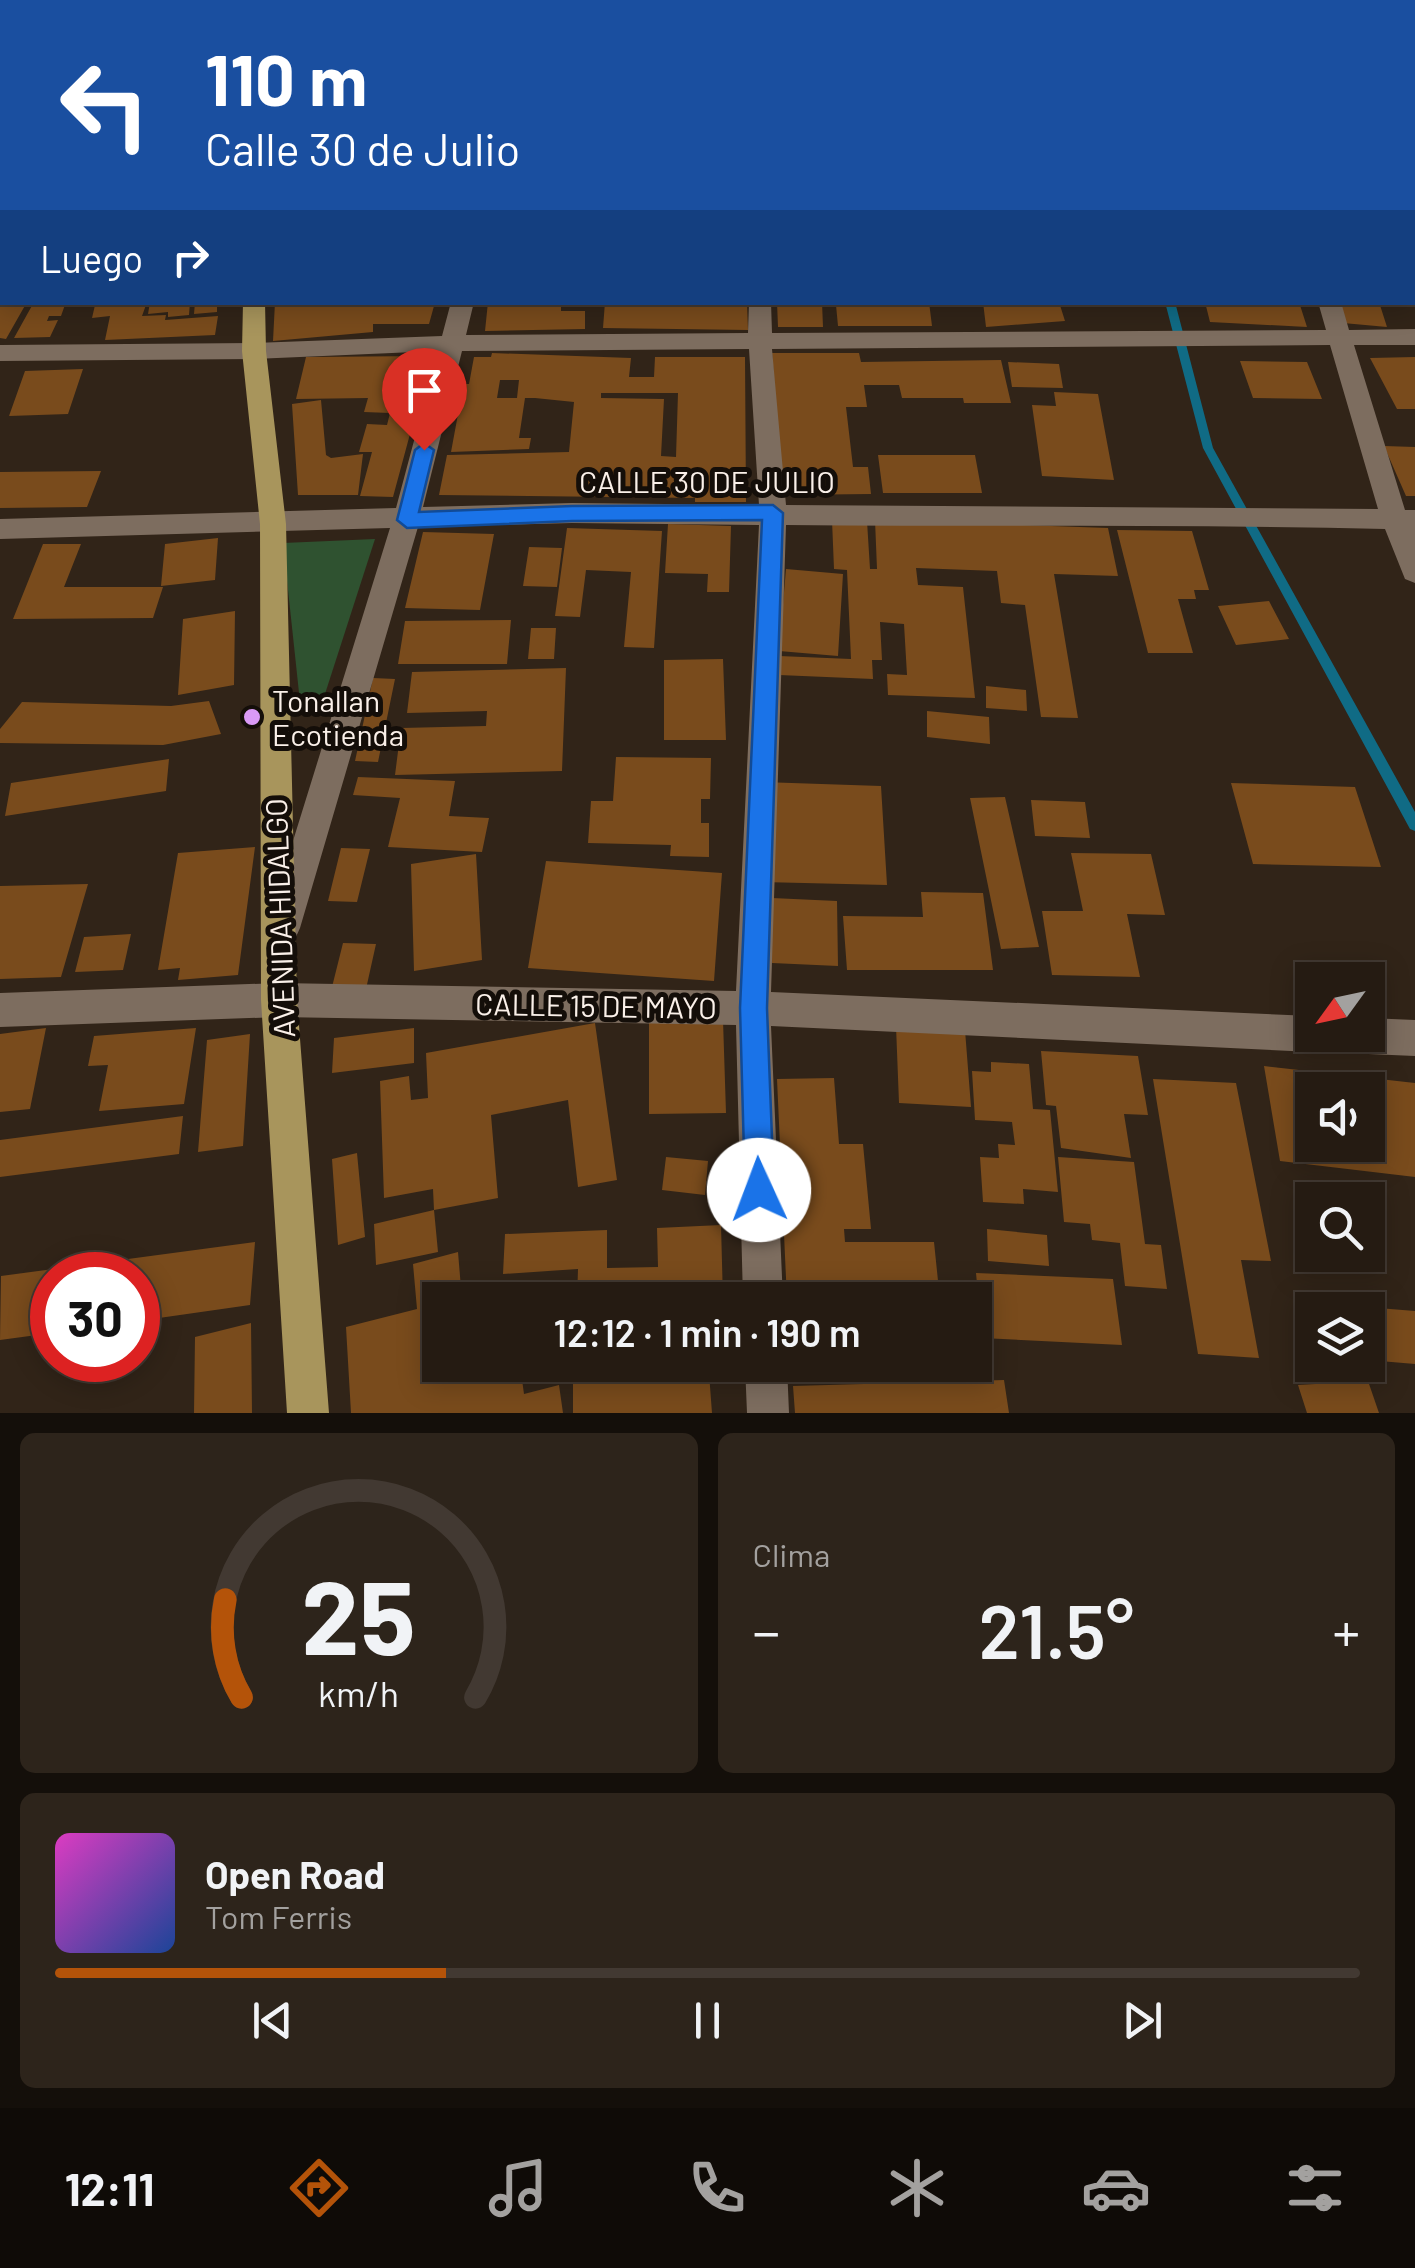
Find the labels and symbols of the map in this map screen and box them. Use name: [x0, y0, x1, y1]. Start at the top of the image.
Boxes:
pin: [382, 348, 467, 451]
street label: CALLE 30 DE JULIO: [579, 463, 835, 499]
place label: Tonallan Ecotienda: [272, 682, 404, 752]
marker: Tonallan Ecotienda: [241, 706, 263, 728]
street label: AVENIDA HIDALGO: [257, 798, 301, 1038]
north arrow: [1295, 962, 1385, 1052]
street label: CALLE 15 DE MAYO: [475, 985, 717, 1025]
position arrow: [707, 1138, 811, 1242]
speed limit sign: 30: [30, 1252, 160, 1382]

